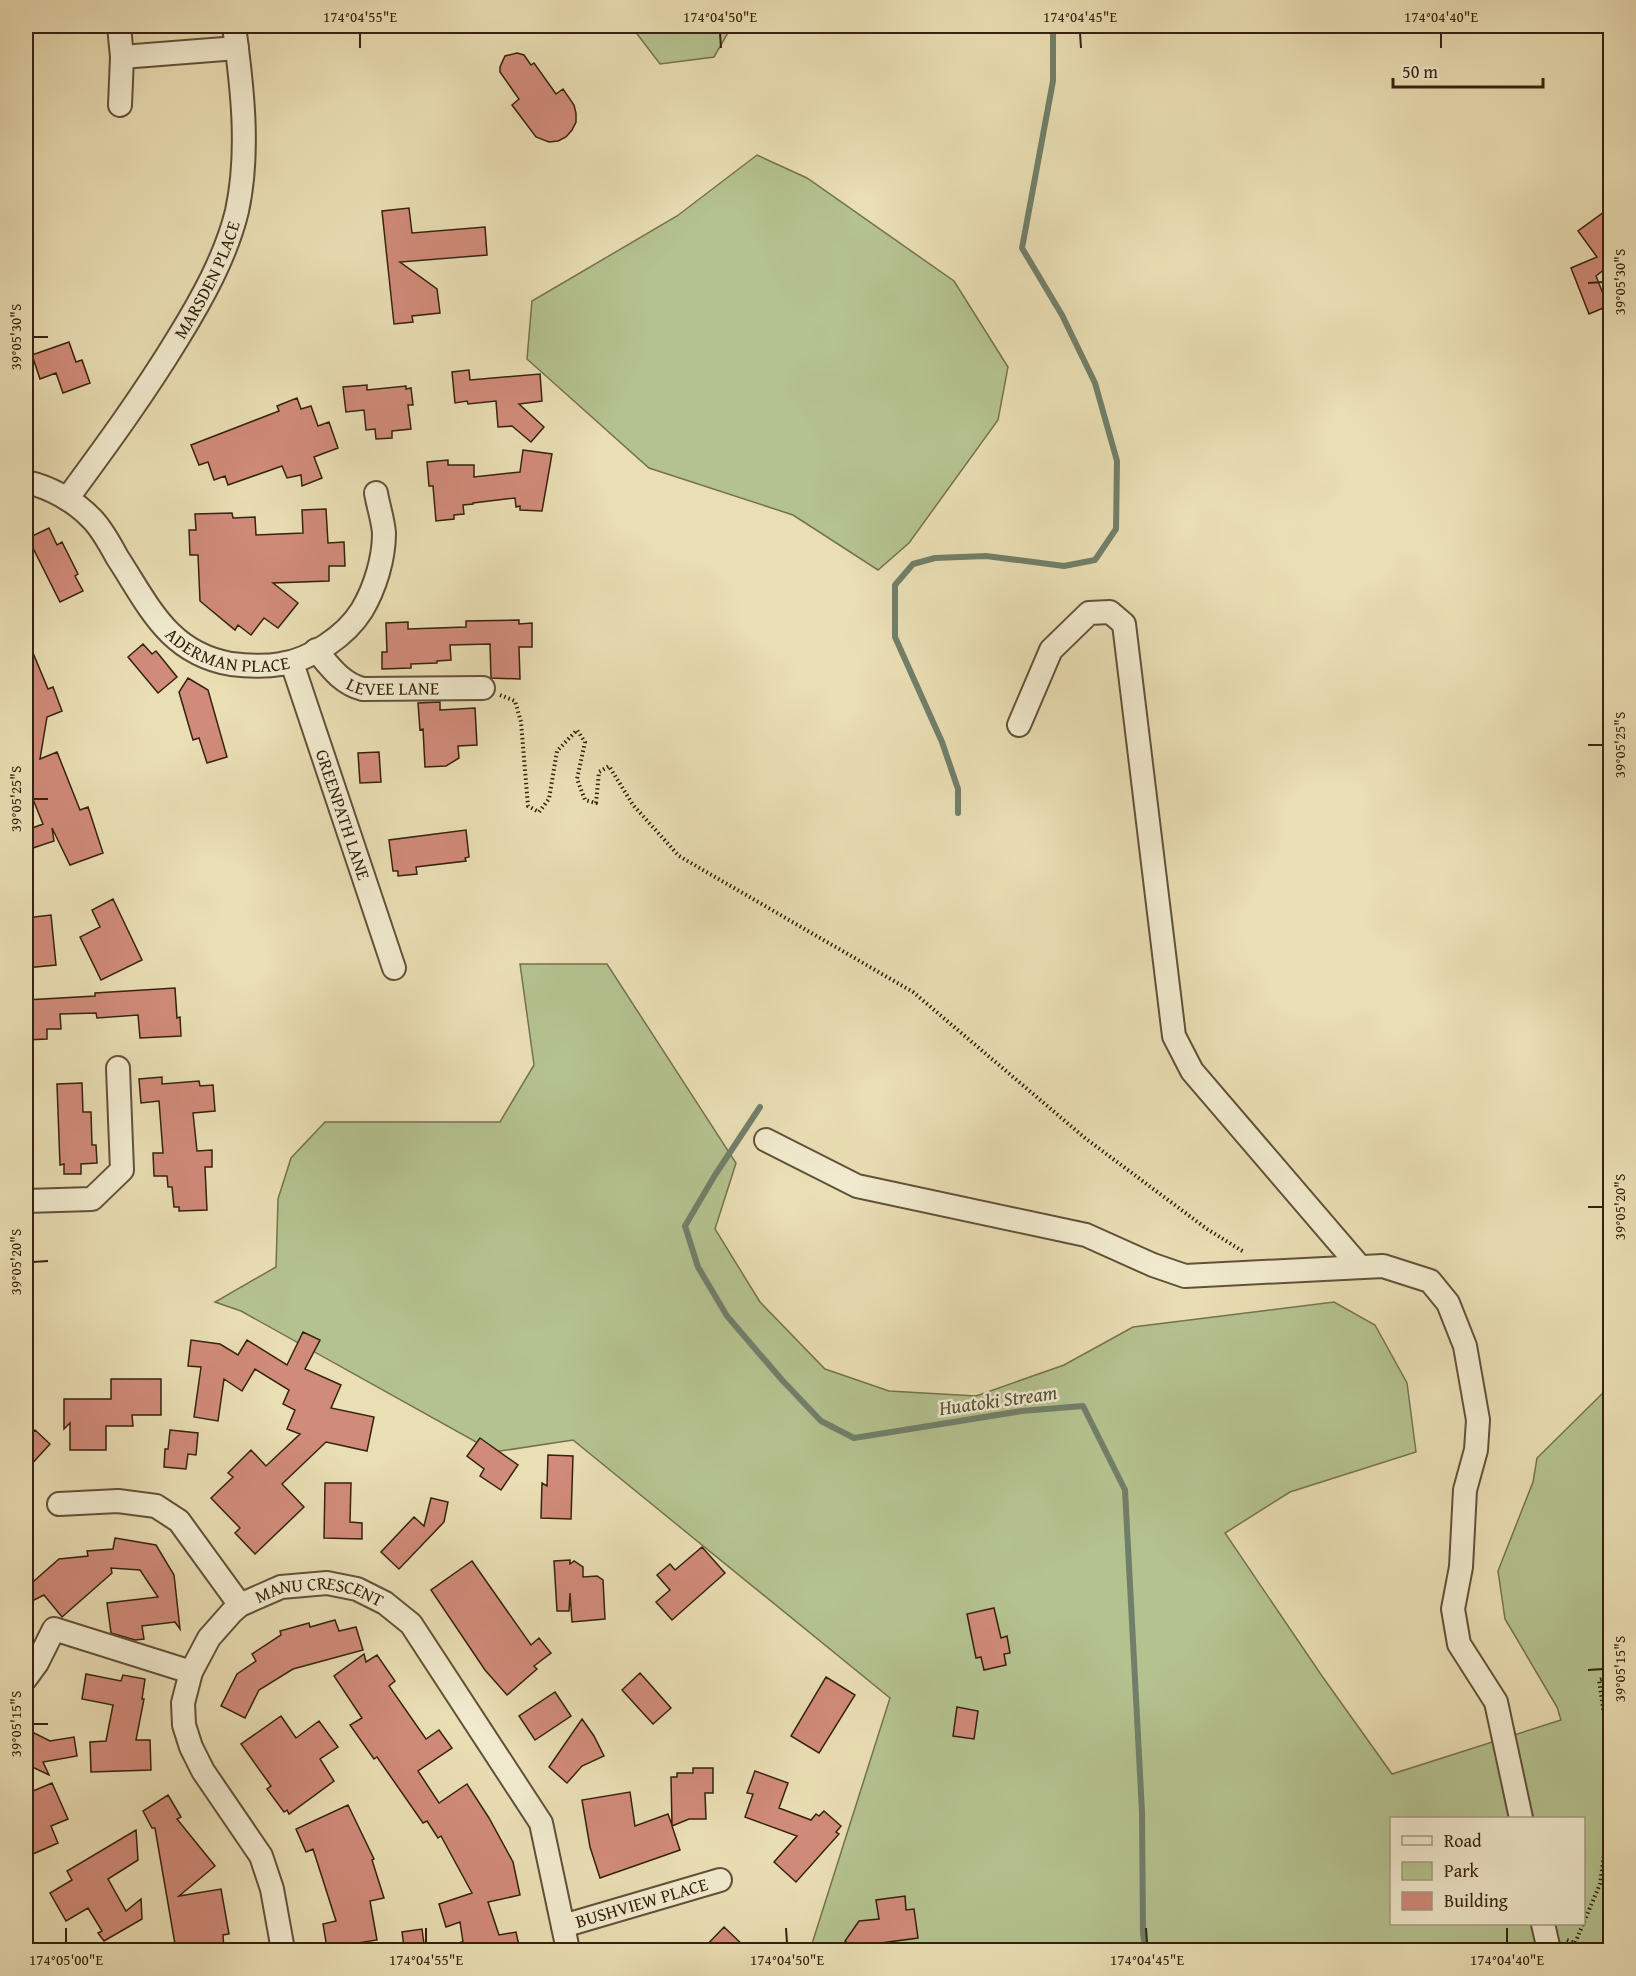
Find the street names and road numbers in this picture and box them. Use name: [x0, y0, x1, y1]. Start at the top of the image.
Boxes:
street label: MARSDEN PLACE: [167, 217, 247, 344]
street label: ADERMAN PLACE: [159, 621, 292, 679]
street label: LEVEE LANE: [342, 670, 439, 702]
street label: GREENPATH LANE: [309, 746, 378, 883]
street label: MANU CRESCENT: [250, 1569, 388, 1613]
street label: BUSHVIEW PLACE: [572, 1870, 711, 1935]

